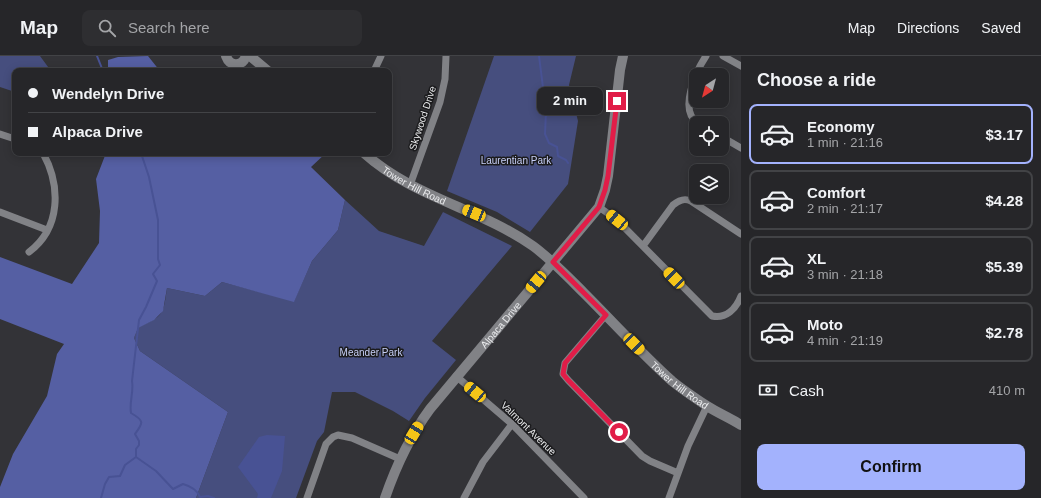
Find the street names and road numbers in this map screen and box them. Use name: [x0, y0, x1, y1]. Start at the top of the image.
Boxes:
street label: Skywood Drive: [407, 84, 438, 152]
street label: Tower Hill Road: [380, 164, 447, 207]
street label: Alpaca Drive: [478, 299, 524, 350]
street label: Tower Hill Road: [648, 359, 710, 411]
street label: Valmont Avenue: [499, 399, 559, 458]

